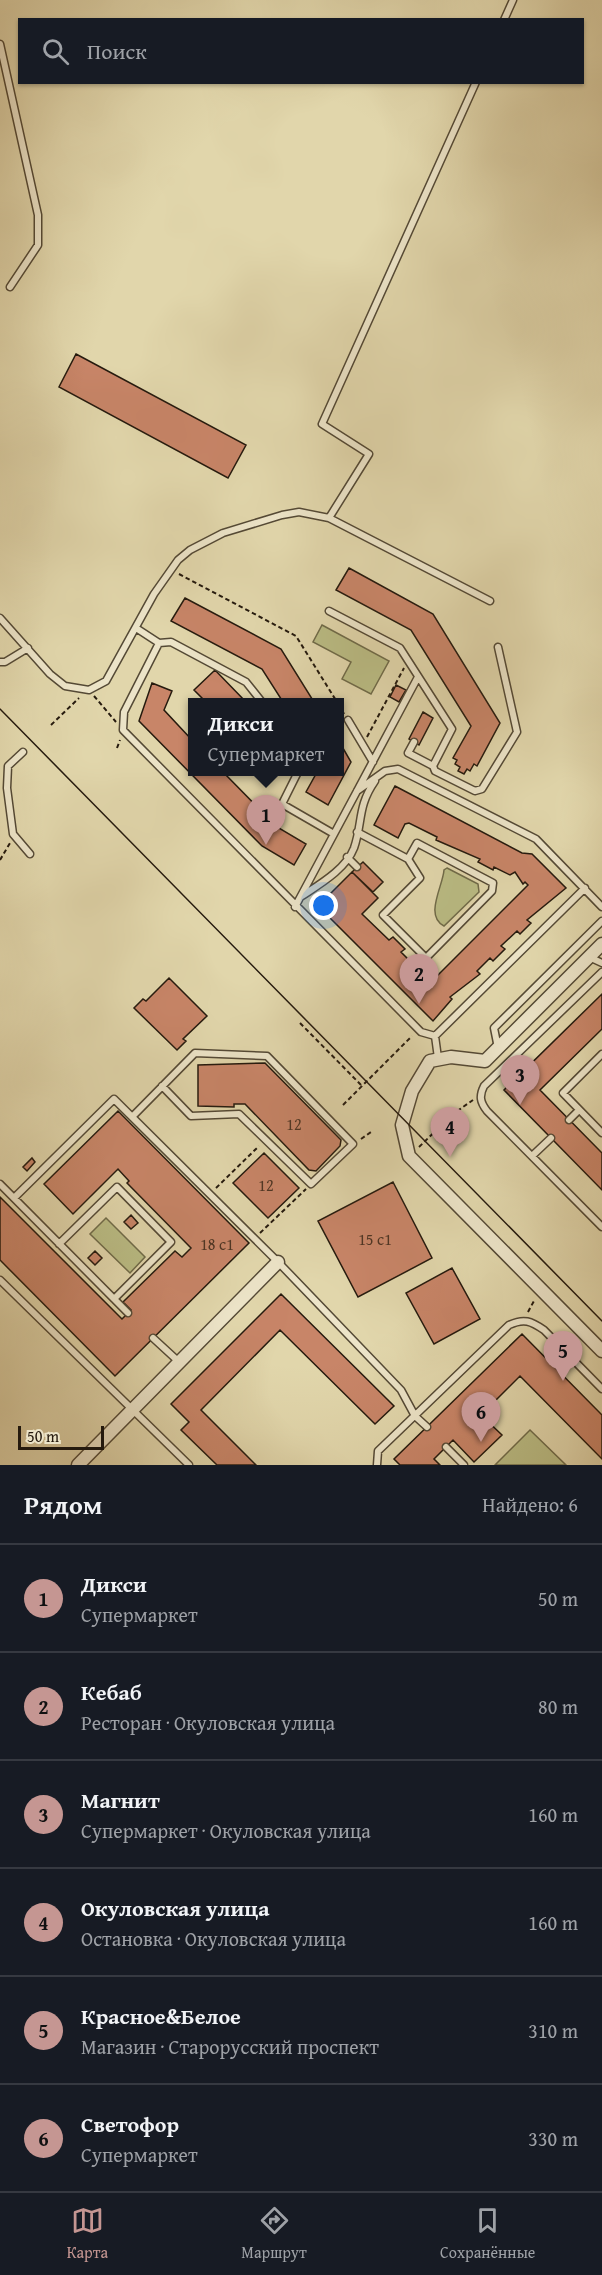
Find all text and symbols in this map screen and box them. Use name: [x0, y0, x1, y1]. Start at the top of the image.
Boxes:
search box: [18, 18, 584, 84]
icon: search: [39, 35, 72, 68]
text: Поиск: [87, 35, 147, 67]
popup: [188, 698, 344, 776]
text: Дикси: [208, 707, 273, 739]
text: Супермаркет: [208, 739, 324, 768]
pin: 1: [246, 796, 286, 845]
your location: [309, 891, 338, 920]
pin: 2: [400, 954, 438, 1004]
pin: 3: [500, 1056, 540, 1105]
pin: 4: [430, 1108, 470, 1157]
house number: 12: [286, 1112, 302, 1136]
house number: 12: [258, 1173, 274, 1197]
house number: 15 с1: [358, 1227, 392, 1251]
house number: 18 с1: [200, 1232, 234, 1256]
pin: 5: [544, 1332, 582, 1381]
pin: 6: [462, 1392, 500, 1442]
scale bar: [18, 1423, 104, 1450]
text: 50 m: [27, 1424, 59, 1448]
text: Рядом: [24, 1485, 102, 1524]
text: Найдено: 6: [482, 1490, 578, 1519]
text: Дикси: [81, 1568, 147, 1600]
text: 1: [38, 1584, 49, 1613]
text: 50 m: [538, 1584, 578, 1613]
text: Супермаркет: [81, 1600, 198, 1629]
text: Кебаб: [81, 1676, 142, 1708]
text: 2: [38, 1692, 49, 1721]
text: 80 m: [538, 1692, 578, 1721]
text: Ресторан · Окуловская улица: [81, 1708, 335, 1737]
text: Магнит: [81, 1784, 160, 1816]
text: 3: [38, 1800, 49, 1829]
text: 160 m: [528, 1800, 578, 1829]
text: Супермаркет · Окуловская улица: [81, 1816, 371, 1845]
text: Окуловская улица: [81, 1892, 269, 1924]
text: 4: [38, 1908, 49, 1937]
text: 160 m: [528, 1908, 578, 1937]
text: Остановка · Окуловская улица: [81, 1924, 346, 1953]
text: Красное&Белое: [81, 2000, 241, 2032]
text: 5: [38, 2016, 49, 2045]
text: 310 m: [528, 2016, 578, 2045]
text: Магазин · Старорусский проспект: [81, 2032, 379, 2061]
text: Светофор: [81, 2108, 179, 2140]
text: 6: [38, 2124, 49, 2153]
text: 330 m: [528, 2124, 578, 2153]
text: Супермаркет: [81, 2140, 198, 2169]
tab: Карта: [67, 2204, 108, 2264]
tab: Маршрут: [241, 2204, 307, 2264]
tab: Сохранённые: [440, 2204, 535, 2264]

